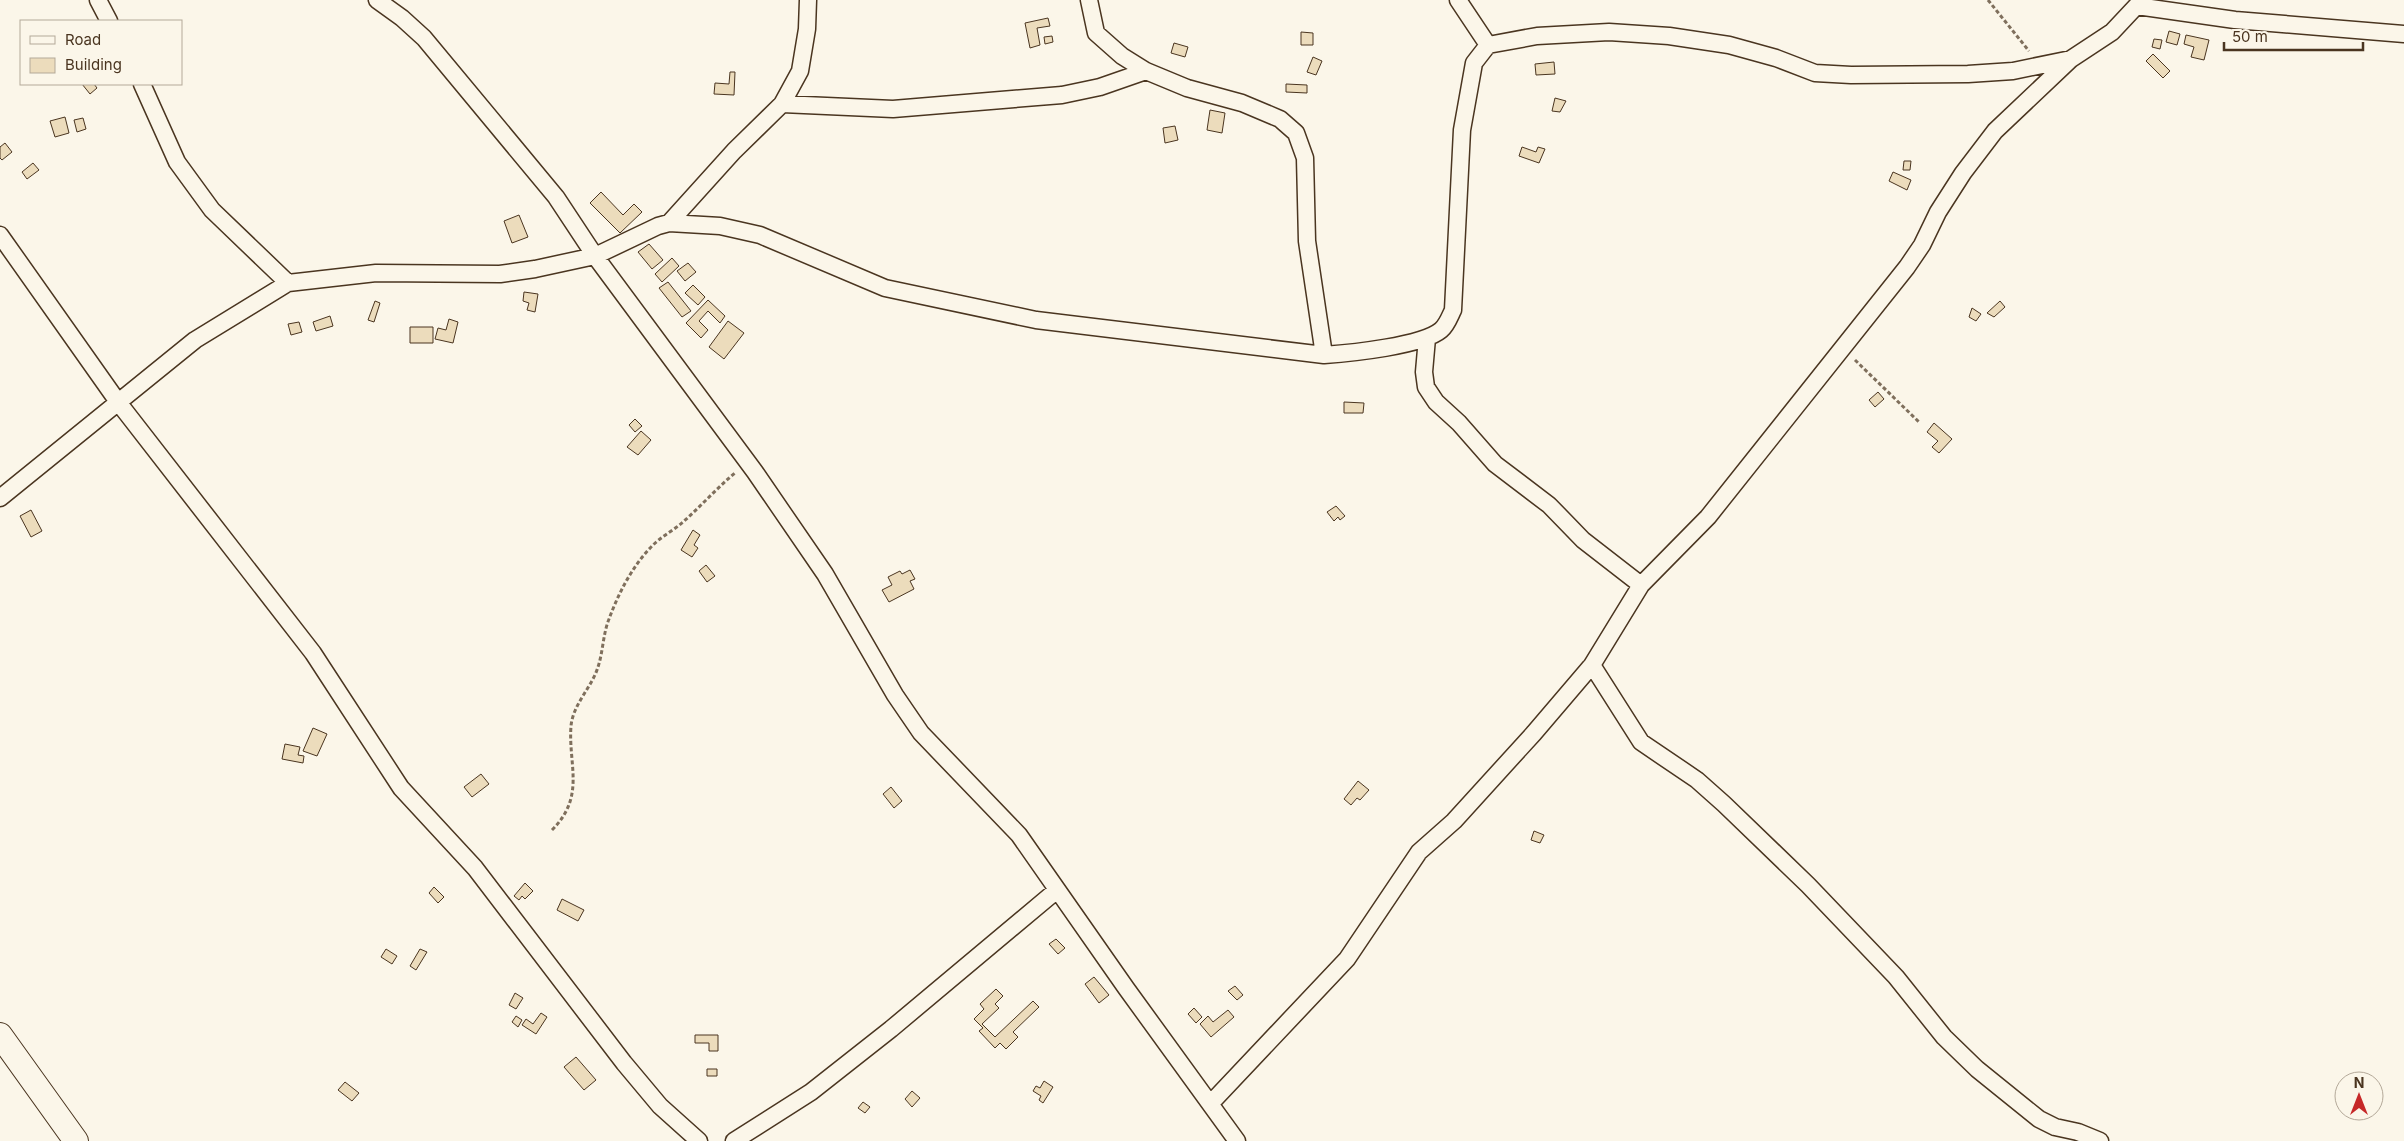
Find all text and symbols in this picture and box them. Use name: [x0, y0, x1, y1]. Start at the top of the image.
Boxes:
legend: [20, 20, 182, 85]
scale bar: [2224, 20, 2363, 52]
text: 50 m: [2232, 27, 2268, 46]
text: Road: [65, 30, 101, 49]
text: Building: [65, 55, 122, 74]
north arrow: [2334, 1071, 2384, 1121]
text: N: [2354, 1074, 2364, 1091]

